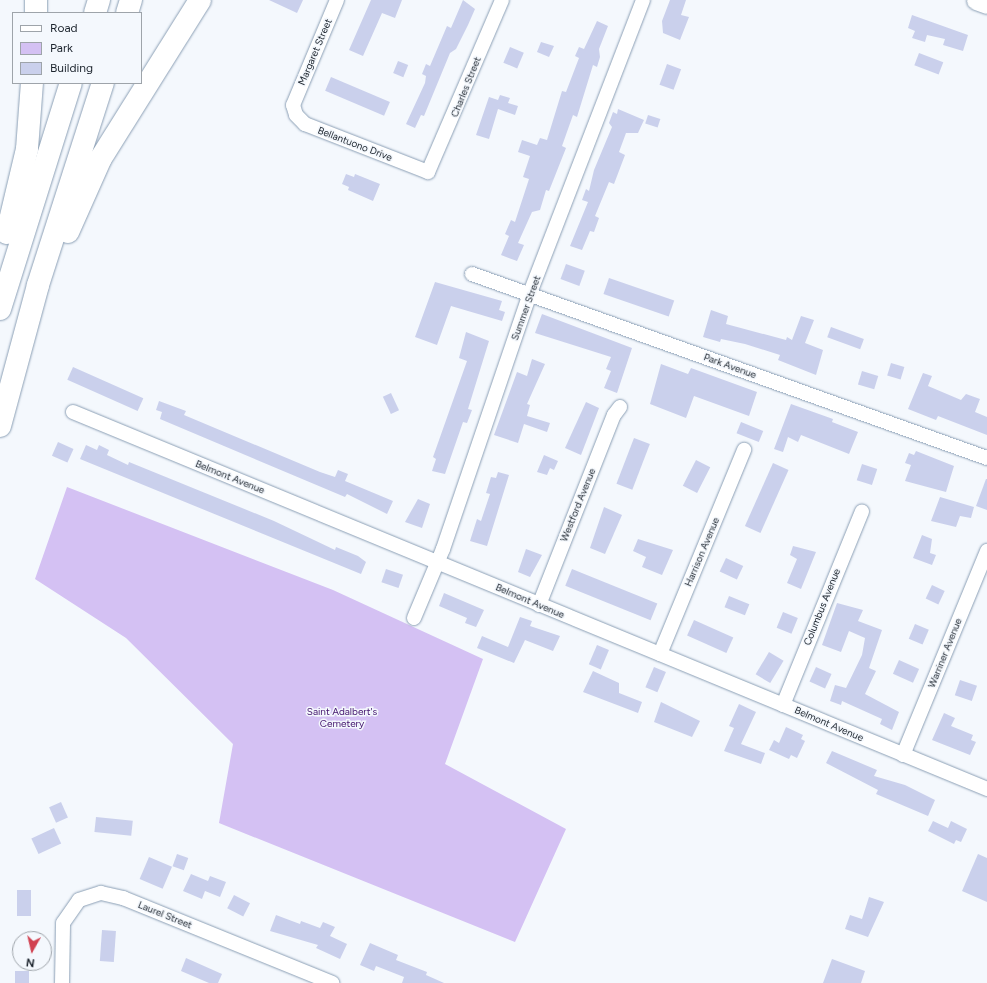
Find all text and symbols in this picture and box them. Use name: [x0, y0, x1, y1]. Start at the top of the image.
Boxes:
legend: [12, 12, 142, 84]
street label: Margaret Street: [296, 17, 334, 87]
text: Road: [50, 21, 78, 35]
text: Park: [50, 41, 73, 55]
street label: Charles Street: [448, 55, 484, 119]
text: Building: [50, 61, 93, 75]
street label: Bellantuono Drive: [316, 124, 394, 164]
street label: Summer Street: [509, 274, 543, 342]
street label: Park Avenue: [702, 351, 758, 381]
street label: Belmont Avenue: [194, 458, 266, 496]
street label: Westford Avenue: [558, 467, 598, 543]
street label: Harrison Avenue: [682, 516, 722, 588]
street label: Columbus Avenue: [801, 567, 843, 647]
street label: Belmont Avenue: [494, 581, 566, 621]
street label: Warriner Avenue: [926, 616, 964, 690]
street label: Belmont Avenue: [793, 704, 865, 744]
park label: Saint Adalbert's Cemetery: [307, 705, 377, 728]
street label: Laurel Street: [136, 899, 194, 931]
north arrow: [12, 931, 52, 971]
text: N: [25, 955, 36, 969]

